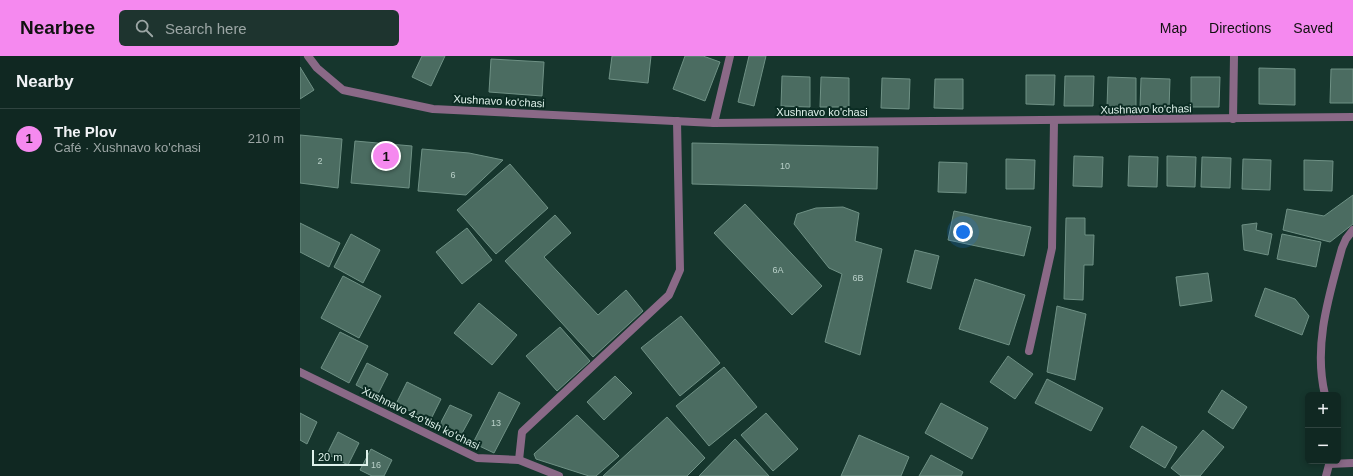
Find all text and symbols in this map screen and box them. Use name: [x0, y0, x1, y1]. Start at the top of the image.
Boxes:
search box: [119, 10, 399, 46]
text: Nearbee: [20, 17, 95, 38]
icon: search: [133, 17, 155, 39]
text: Search here: [165, 20, 247, 37]
text: Map: [1160, 20, 1187, 36]
text: Directions: [1209, 20, 1271, 36]
text: Saved: [1293, 20, 1333, 36]
text: Nearby: [16, 72, 74, 91]
street label: Xushnavo ko'chasi: [453, 93, 545, 109]
street label: Xushnavo ko'chasi: [1100, 102, 1192, 116]
street label: Xushnavo ko'chasi: [776, 106, 868, 118]
text: The Plov: [54, 123, 117, 140]
text: 1: [25, 131, 33, 146]
text: 210 m: [248, 131, 284, 146]
text: Café · Xushnavo ko'chasi: [54, 140, 201, 155]
pin: 1: [373, 141, 399, 171]
house number: 2: [317, 156, 323, 166]
house number: 10: [780, 161, 790, 171]
house number: 6: [450, 170, 456, 180]
your location: [953, 222, 973, 242]
house number: 6A: [772, 265, 784, 275]
house number: 6B: [852, 273, 864, 283]
street label: Xushnavo 4-o'tish ko'chasi: [360, 384, 482, 452]
map controls: [1305, 392, 1341, 464]
button: +: [1305, 392, 1341, 428]
house number: 13: [491, 418, 501, 428]
button: −: [1305, 428, 1341, 464]
scale bar: [312, 448, 368, 467]
text: 20 m: [318, 451, 342, 463]
house number: 16: [371, 460, 381, 470]

